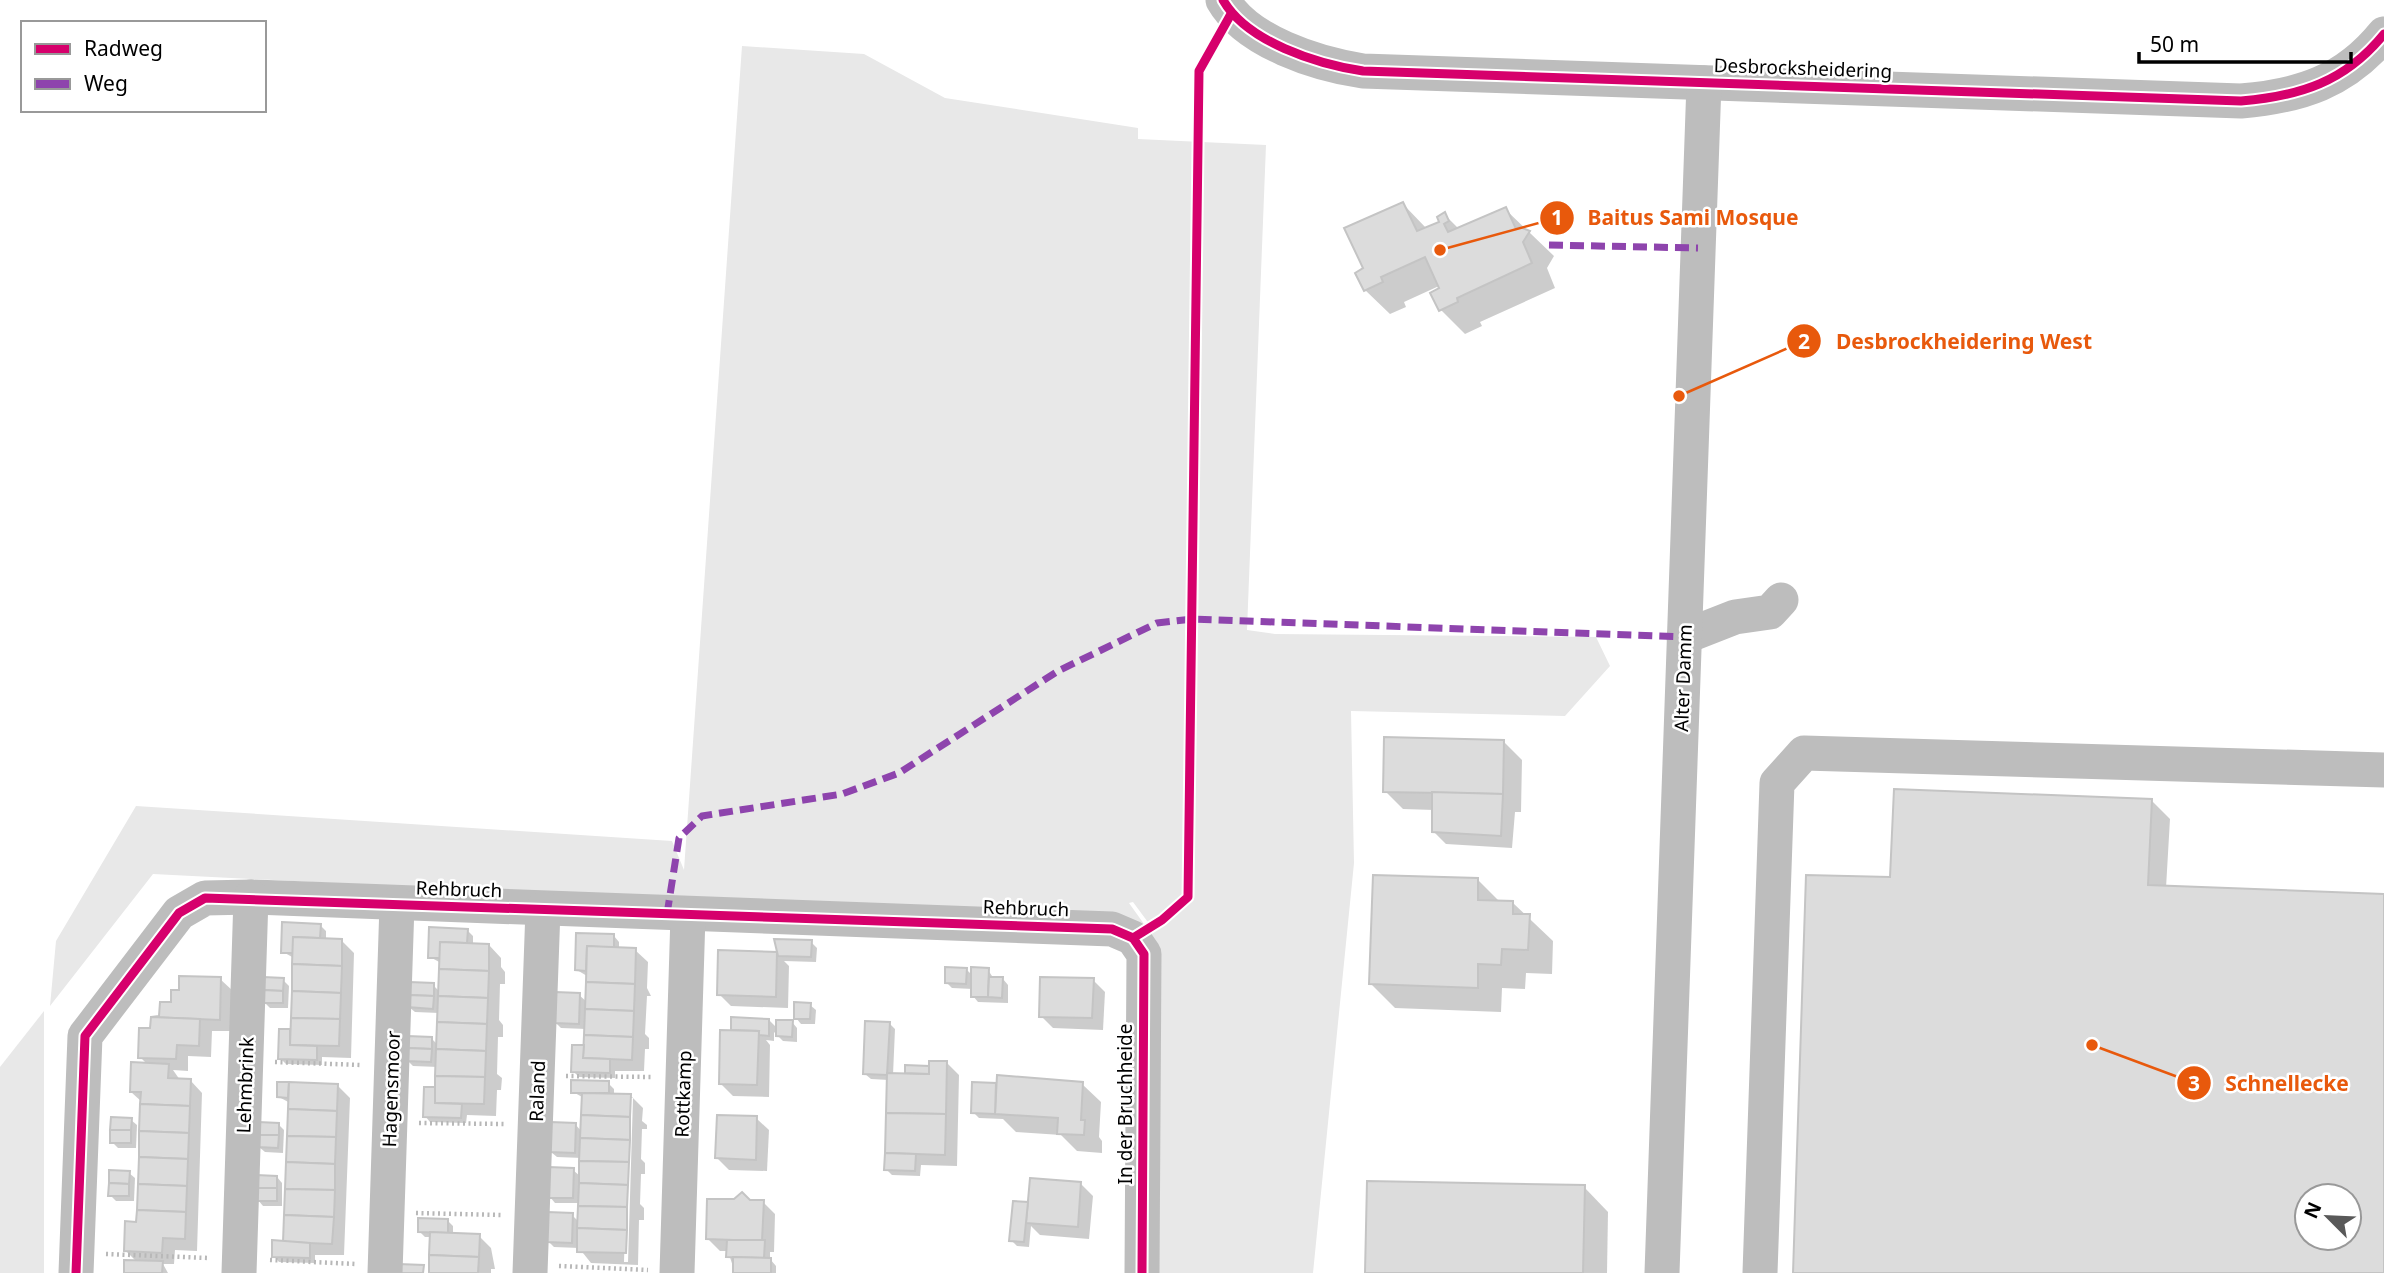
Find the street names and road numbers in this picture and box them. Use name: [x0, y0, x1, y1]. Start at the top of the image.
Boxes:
street label: Desbrocksheidering: [1713, 52, 1893, 84]
street label: Alter Damm: [1668, 624, 1698, 732]
street label: Rehbruch: [415, 874, 503, 904]
street label: Rehbruch: [982, 893, 1070, 923]
street label: In der Bruchheide: [1112, 1024, 1138, 1184]
street label: Hagensmoor: [376, 1030, 406, 1148]
street label: Lehmbrink: [230, 1036, 260, 1134]
street label: Rottkamp: [668, 1050, 698, 1138]
street label: Raland: [523, 1060, 551, 1122]

